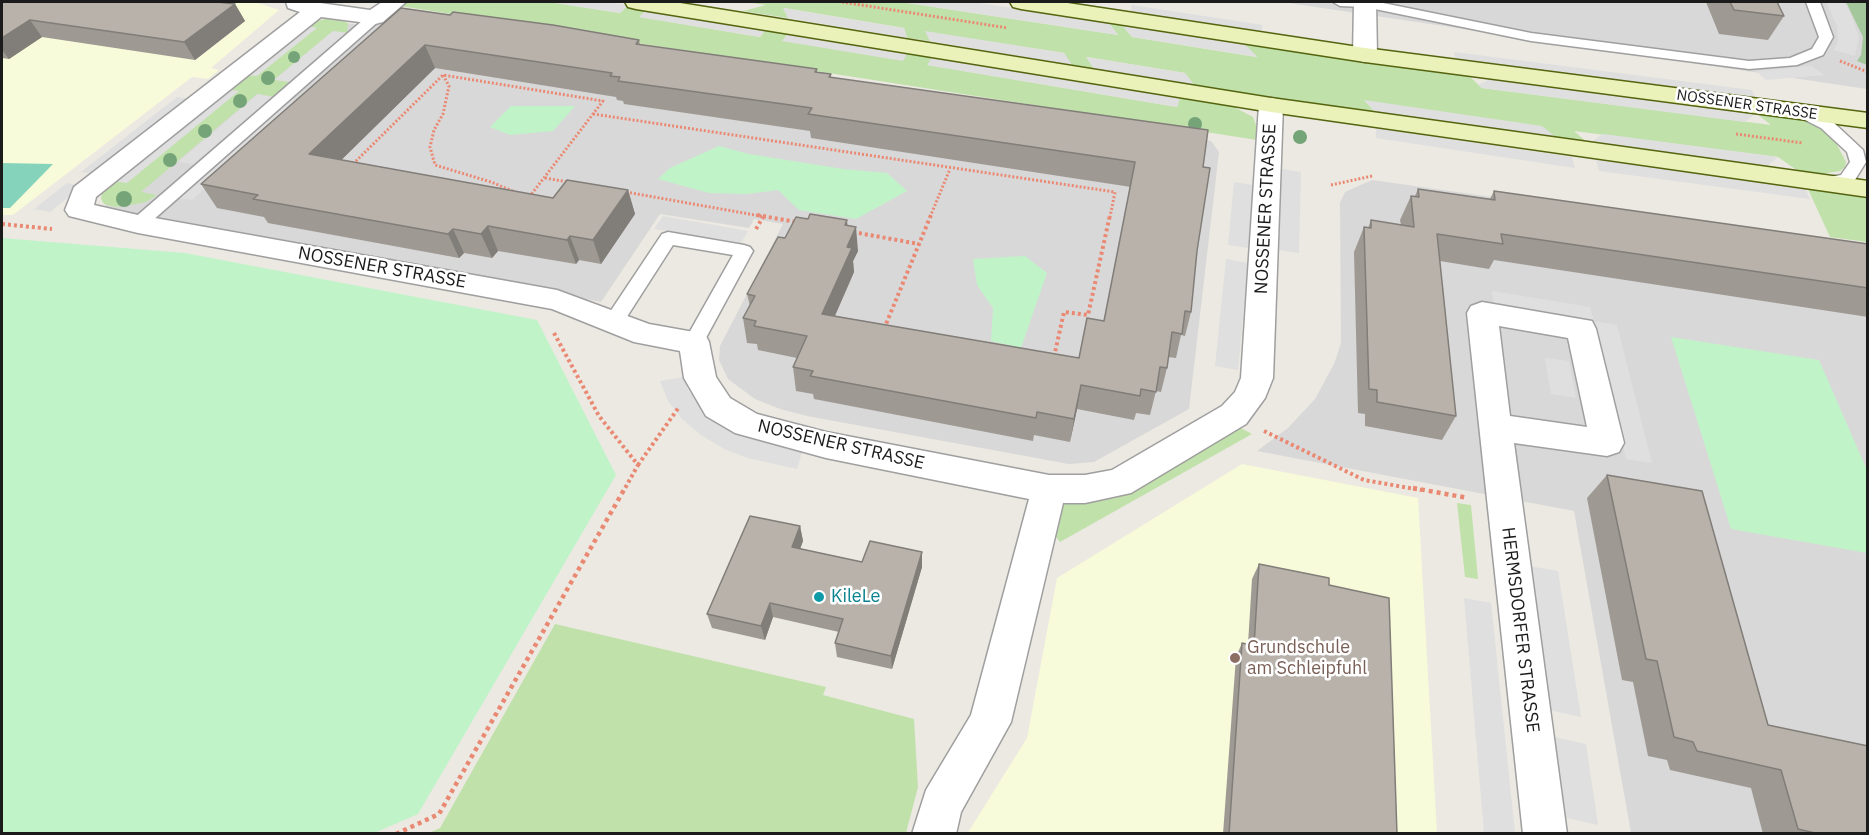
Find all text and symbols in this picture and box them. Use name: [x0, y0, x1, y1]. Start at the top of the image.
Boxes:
street label: NOSSENER STRASSE: [1675, 86, 1819, 124]
street label: NOSSENER STRASSE: [1251, 123, 1281, 295]
street label: NOSSENER STRASSE: [296, 243, 468, 293]
street label: NOSSENER STRASSE: [756, 415, 926, 475]
street label: HERMSDORFER STRASSE: [1497, 526, 1543, 734]
place label: KileLe: [831, 586, 880, 608]
marker: KileLe: [812, 590, 826, 604]
place label: Grundschule am Schleipfuhl: [1247, 637, 1367, 680]
marker: Grundschule am Schleipfuhl: [1228, 651, 1242, 665]

